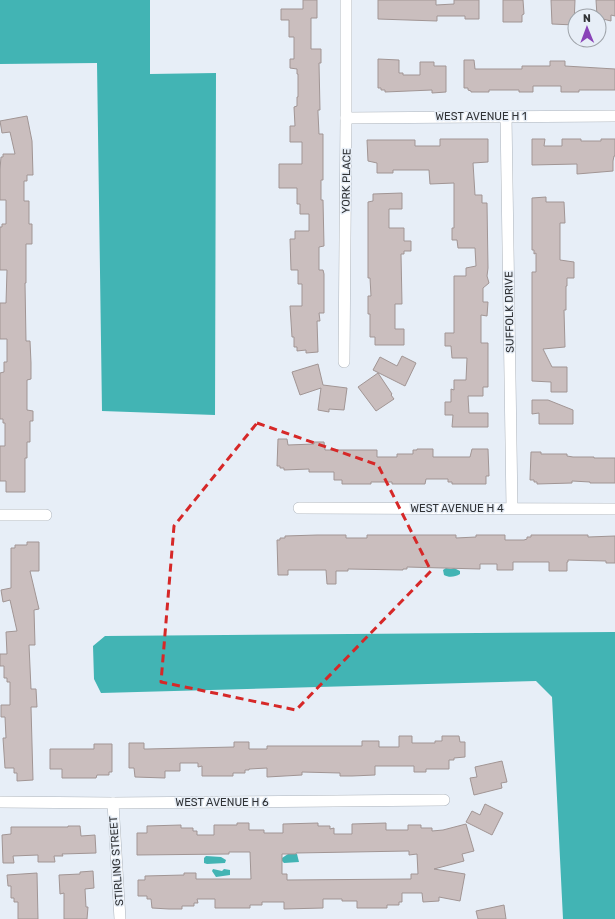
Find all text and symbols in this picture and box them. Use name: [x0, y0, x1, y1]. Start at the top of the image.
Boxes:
north arrow: [567, 8, 607, 48]
text: N: [583, 12, 591, 25]
street label: WEST AVENUE H 1: [435, 110, 527, 123]
street label: YORK PLACE: [339, 148, 354, 214]
street label: SUFFOLK DRIVE: [502, 271, 517, 353]
street label: WEST AVENUE H 4: [410, 502, 504, 515]
street label: WEST AVENUE H 6: [175, 796, 269, 809]
street label: STIRLING STREET: [107, 815, 126, 907]

